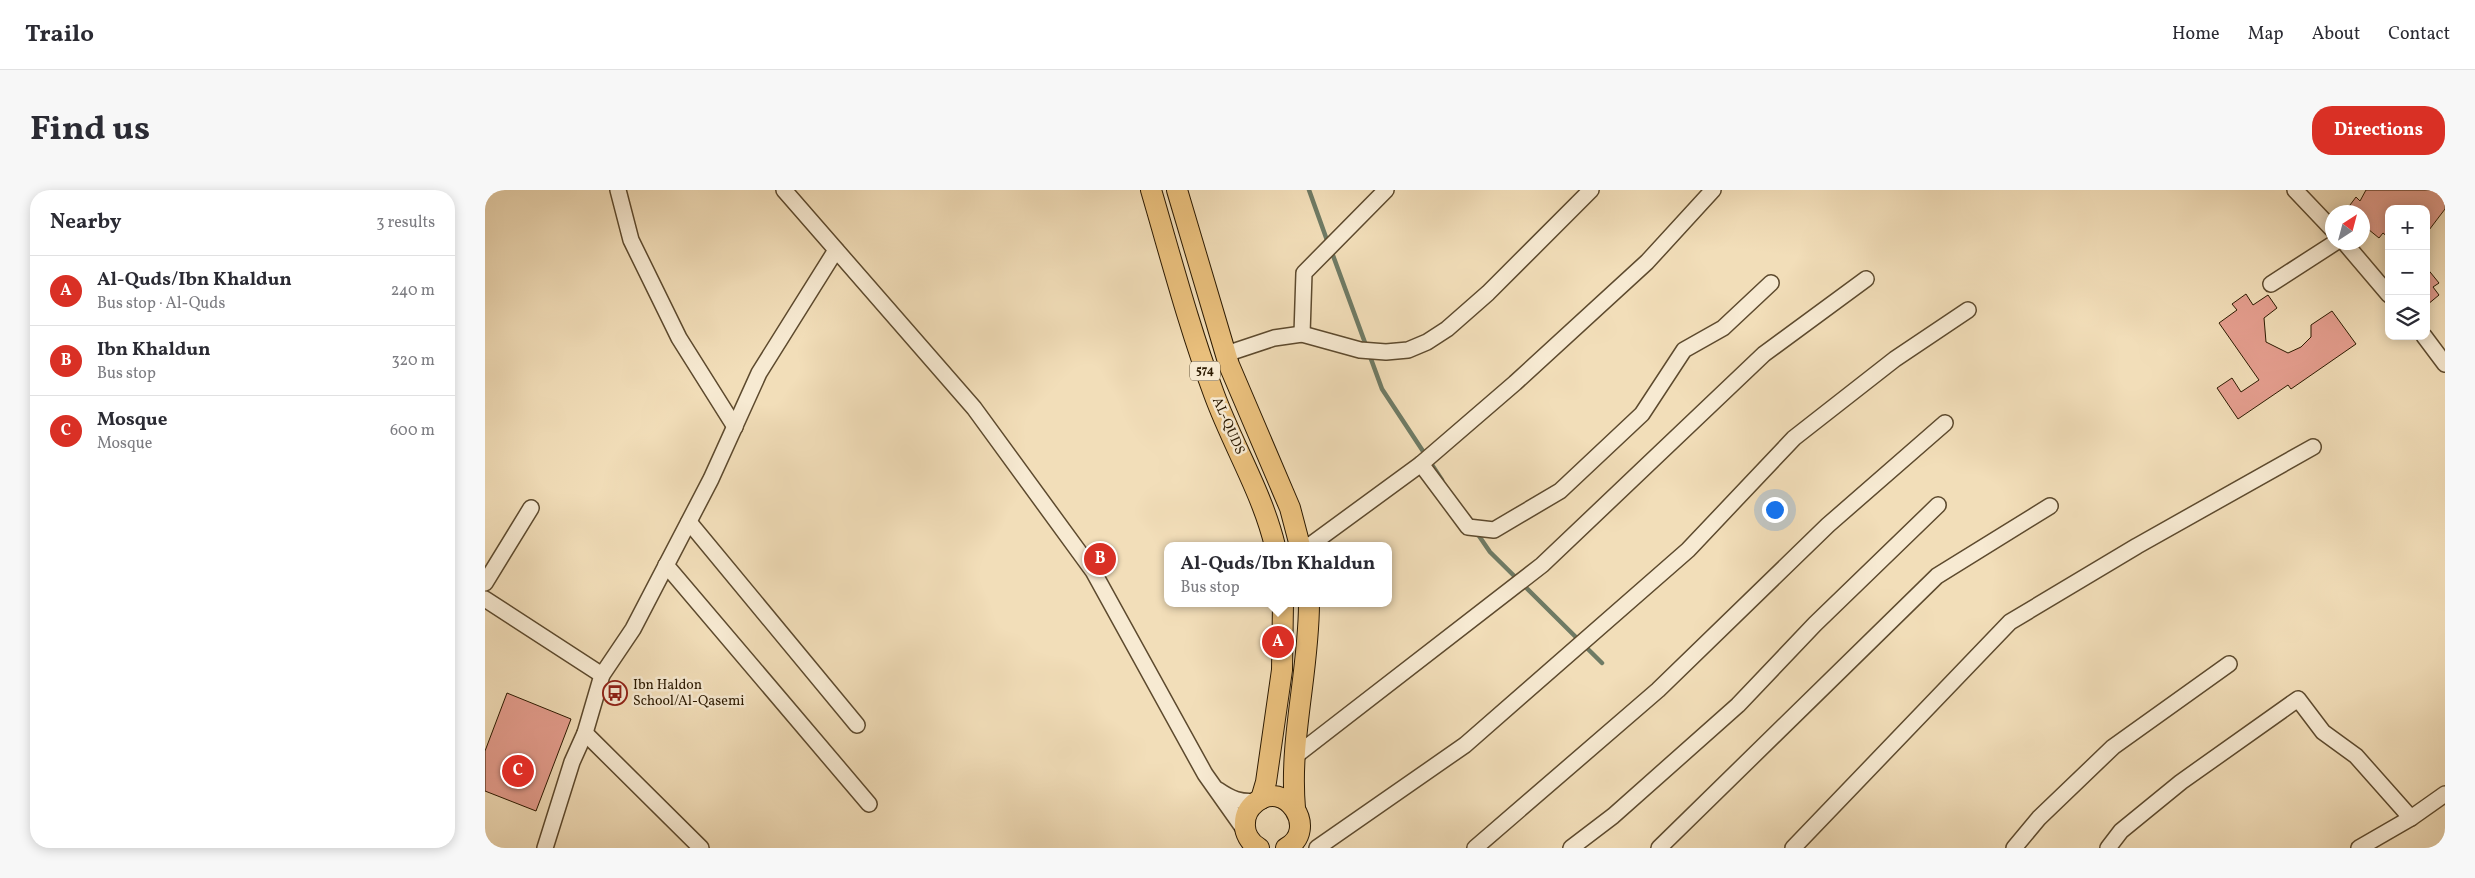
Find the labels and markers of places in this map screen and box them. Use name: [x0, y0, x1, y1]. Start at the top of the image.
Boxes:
pin: B: [1084, 540, 1116, 578]
pin: A: [1262, 623, 1294, 661]
place label: Ibn Haldon School/Al-Qasemi: [633, 676, 745, 711]
bus stop icon: Ibn Haldon School/Al-Qasemi: [602, 680, 628, 706]
pin: C: [502, 752, 534, 790]

